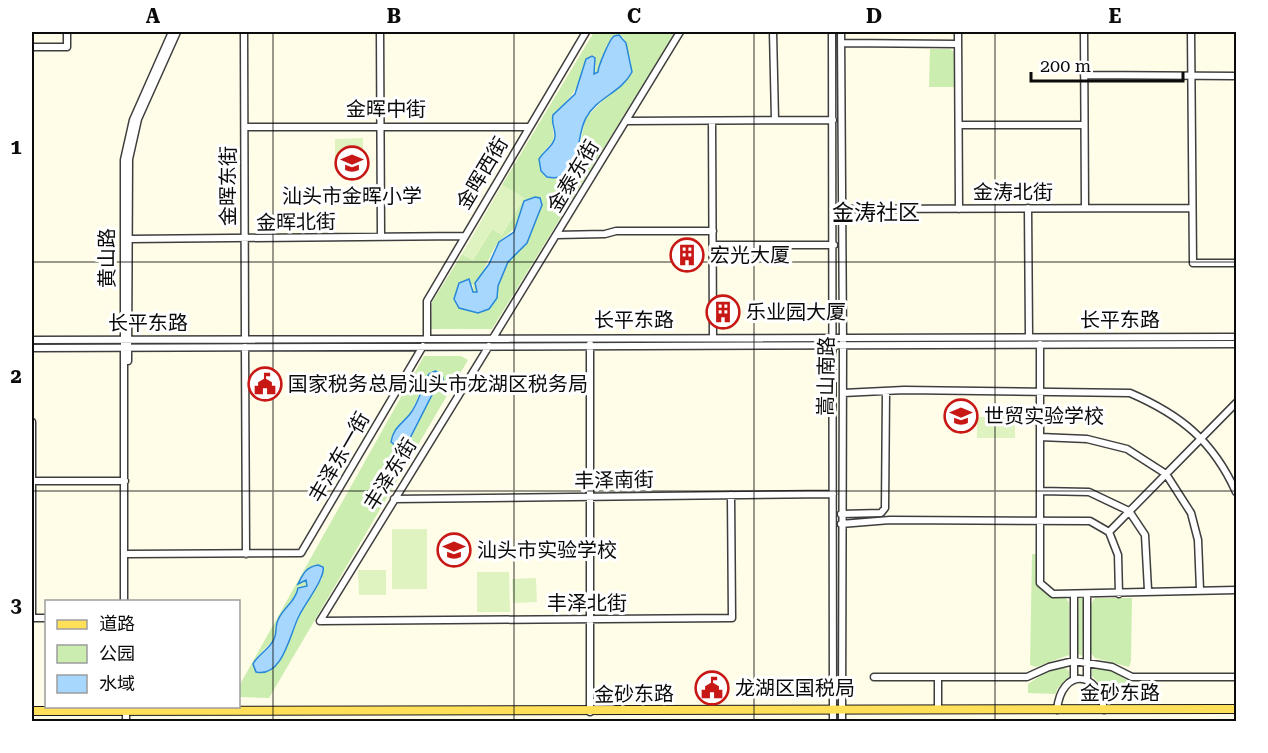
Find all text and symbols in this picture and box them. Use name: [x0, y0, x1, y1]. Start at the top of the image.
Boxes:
text: A: [146, 4, 161, 28]
text: B: [387, 4, 401, 28]
text: C: [627, 4, 641, 28]
text: D: [866, 4, 882, 28]
text: E: [1109, 4, 1122, 28]
scale bar: [1031, 45, 1182, 83]
text: 200 m: [1040, 55, 1091, 76]
street label: 金晖中街: [346, 97, 426, 121]
street label: 金晖西街: [451, 133, 513, 213]
text: 1: [10, 135, 22, 159]
street label: 金泰东街: [542, 136, 604, 216]
school or university icon: 汕头市金晖小学: [334, 145, 370, 181]
street label: 金晖东街: [216, 146, 240, 226]
street label: 金涛北街: [973, 180, 1053, 204]
place label: 汕头市金晖小学: [282, 184, 422, 208]
district label: 金涛社区: [832, 200, 920, 225]
street label: 金晖北街: [256, 209, 336, 235]
street label: 黄山路: [95, 228, 119, 288]
building icon: 宏光大厦: [669, 237, 705, 273]
place label: 宏光大厦: [710, 243, 790, 267]
building icon: 乐业园大厦: [705, 294, 741, 330]
place label: 乐业园大厦: [746, 300, 846, 324]
street label: 长平东路: [594, 308, 674, 332]
street label: 长平东路: [1080, 308, 1160, 332]
street label: 长平东路: [108, 311, 188, 335]
street label: 嵩山南路: [813, 336, 839, 416]
text: 2: [10, 364, 22, 388]
public building icon: 国家税务总局汕头市龙湖区税务局: [247, 366, 283, 402]
place label: 国家税务总局汕头市龙湖区税务局: [288, 372, 588, 396]
school or university icon: 世贸实验学校: [943, 398, 979, 434]
place label: 世贸实验学校: [984, 404, 1104, 428]
street label: 丰泽东一街: [304, 408, 374, 506]
street label: 丰泽东街: [359, 434, 421, 514]
street label: 丰泽南街: [574, 467, 654, 493]
school or university icon: 汕头市实验学校: [436, 532, 472, 568]
place label: 汕头市实验学校: [477, 538, 617, 562]
street label: 丰泽北街: [547, 591, 627, 615]
text: 3: [10, 593, 22, 617]
legend: [45, 600, 240, 708]
text: 道路: [99, 613, 135, 634]
text: 公园: [99, 643, 135, 664]
public building icon: 龙湖区国税局: [694, 670, 730, 706]
text: 水域: [99, 673, 135, 694]
place label: 龙湖区国税局: [735, 676, 855, 700]
street label: 金砂东路: [594, 681, 674, 707]
street label: 金砂东路: [1080, 681, 1160, 705]

